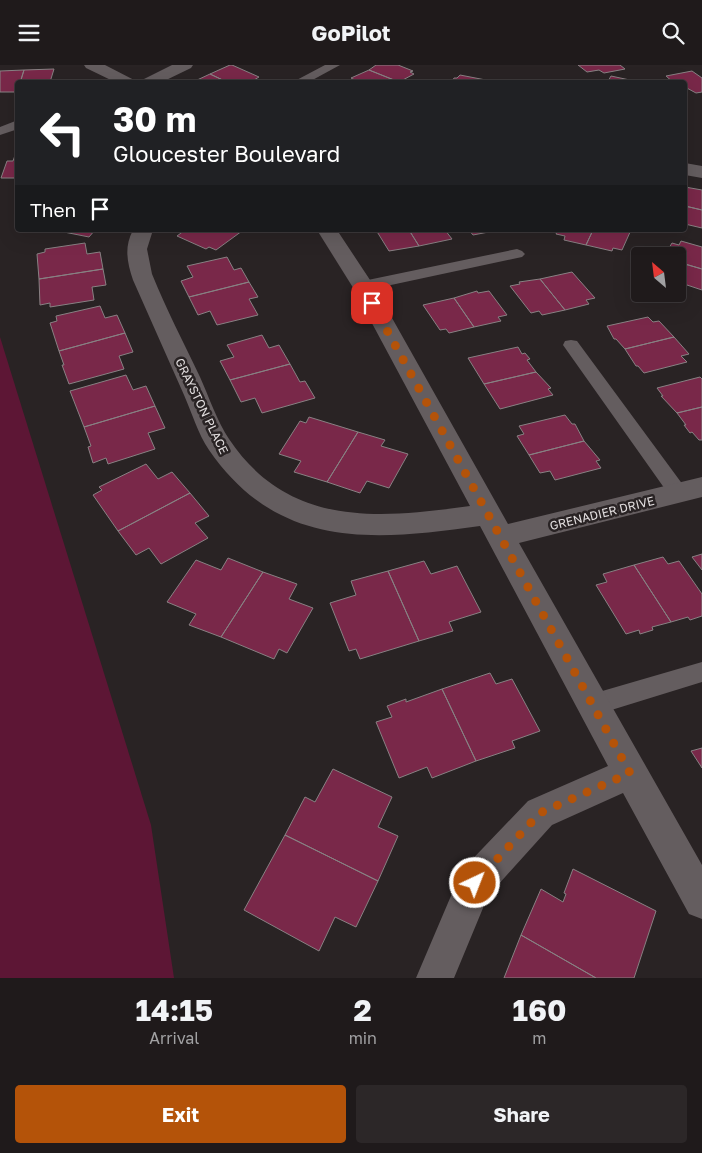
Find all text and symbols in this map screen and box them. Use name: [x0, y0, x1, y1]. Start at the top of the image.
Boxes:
icon: menu: [15, 19, 43, 47]
text: GoPilot: [311, 19, 391, 46]
icon: search: [659, 19, 687, 47]
text: 30 m: [113, 98, 196, 140]
icon: left: [30, 100, 95, 165]
text: Gloucester Boulevard: [113, 140, 340, 167]
icon: arrive: [86, 195, 114, 223]
text: Then: [30, 198, 76, 221]
north arrow: [631, 247, 686, 303]
map controls: [631, 247, 686, 302]
pin: [351, 282, 393, 324]
icon: arrive: [358, 289, 386, 317]
street label: GRAYSTON PLACE: [172, 356, 232, 456]
street label: GRENADIER DRIVE: [548, 493, 656, 533]
position arrow: [448, 856, 500, 908]
text: 14:15: [136, 992, 213, 1028]
text: 2: [354, 992, 372, 1028]
text: 160: [512, 992, 566, 1028]
text: Arrival: [149, 1028, 199, 1048]
text: min: [349, 1028, 377, 1048]
text: m: [532, 1028, 547, 1048]
button: Exit: [15, 1085, 346, 1143]
button: Share: [356, 1085, 687, 1143]

